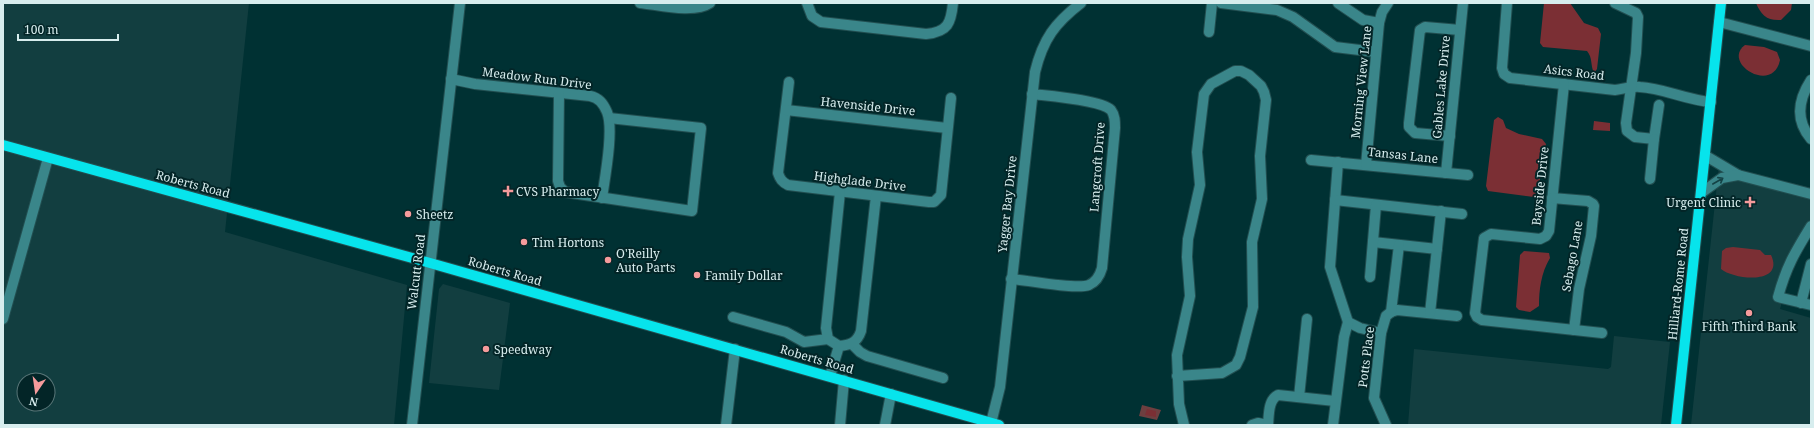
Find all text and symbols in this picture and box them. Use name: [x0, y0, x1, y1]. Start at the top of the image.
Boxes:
scale bar: [18, 16, 118, 42]
text: 100 m: [24, 21, 59, 38]
street label: Morning View Lane: [1347, 25, 1375, 139]
street label: Gables Lake Drive: [1428, 35, 1454, 139]
street label: Asics Road: [1543, 60, 1606, 84]
street label: Meadow Run Drive: [481, 63, 593, 93]
street label: Havenside Drive: [820, 93, 916, 119]
street label: Langcroft Drive: [1085, 121, 1109, 213]
street label: Tansas Lane: [1367, 143, 1439, 167]
street label: Bayside Drive: [1527, 146, 1553, 226]
street label: Yagger Bay Drive: [993, 155, 1021, 254]
street label: Roberts Road: [154, 166, 232, 202]
street label: Highglade Drive: [813, 167, 907, 195]
one-way arrow: [1712, 176, 1724, 184]
place label: CVS Pharmacy: [516, 183, 599, 200]
marker: CVS Pharmacy: [503, 186, 513, 196]
place label: Urgent Clinic: [1666, 194, 1741, 211]
marker: Urgent Clinic: [1744, 196, 1756, 208]
place label: Sheetz: [416, 206, 453, 223]
marker: Sheetz: [403, 209, 413, 219]
street label: Sebago Lane: [1557, 219, 1587, 293]
street label: Hilliard-Rome Road: [1664, 226, 1692, 341]
street label: Walcutt Road: [403, 233, 429, 311]
place label: Tim Hortons: [532, 234, 604, 251]
marker: Tim Hortons: [519, 237, 529, 247]
place label: O'Reilly Auto Parts: [616, 245, 675, 276]
street label: Roberts Road: [466, 252, 544, 290]
marker: O'Reilly Auto Parts: [603, 255, 613, 265]
place label: Family Dollar: [705, 267, 783, 284]
marker: Family Dollar: [692, 270, 702, 280]
marker: Fifth Third Bank: [1744, 308, 1754, 318]
place label: Fifth Third Bank: [1702, 318, 1797, 335]
street label: Potts Place: [1354, 326, 1378, 388]
street label: Roberts Road: [778, 340, 856, 378]
place label: Speedway: [494, 341, 552, 358]
marker: Speedway: [481, 344, 491, 354]
north arrow: [16, 372, 56, 412]
text: N: [27, 394, 40, 411]

